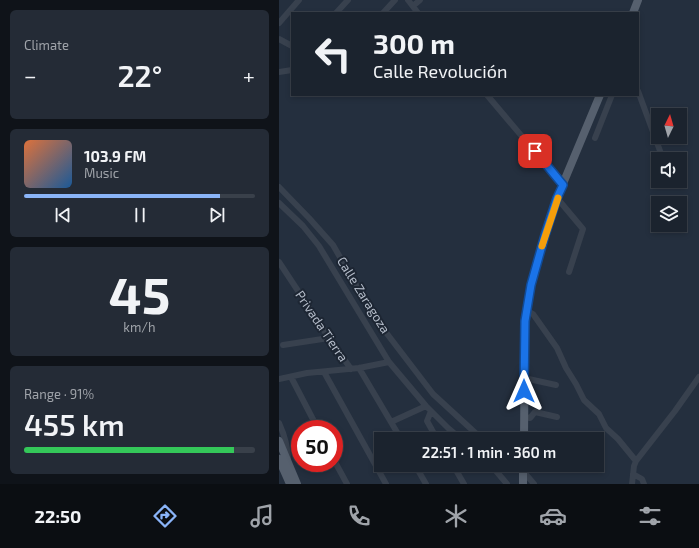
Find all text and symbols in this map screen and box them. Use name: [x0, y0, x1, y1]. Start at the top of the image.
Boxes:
text: 300 m: [373, 26, 455, 60]
icon: left: [307, 28, 359, 80]
text: Climate: [24, 37, 69, 53]
text: 22°: [117, 57, 162, 93]
text: Calle Revolución: [373, 60, 507, 82]
text: −: [24, 62, 37, 88]
text: +: [243, 62, 255, 88]
north arrow: [651, 108, 687, 144]
map controls: [651, 108, 687, 232]
pin: [518, 134, 552, 168]
icon: arrive: [524, 140, 546, 162]
text: 103.9 FM: [84, 147, 146, 165]
button: sound: [651, 152, 687, 188]
text: Music: [84, 165, 119, 181]
button: layers: [651, 196, 687, 232]
icon: previous: [52, 204, 74, 226]
icon: pause: [129, 204, 151, 226]
icon: next: [206, 204, 228, 226]
street label: Calle Zaragoza: [334, 254, 394, 336]
text: 45: [109, 262, 170, 324]
street label: Privada Tierra: [292, 287, 352, 365]
text: km/h: [123, 319, 156, 335]
position arrow: [503, 370, 545, 412]
text: Range · 91%: [24, 386, 94, 402]
text: 455 km: [24, 406, 125, 442]
speed limit sign: 50: [291, 420, 343, 472]
text: 22:51 · 1 min · 360 m: [422, 443, 556, 461]
icon: directions: [151, 502, 179, 530]
icon: music: [248, 502, 276, 530]
icon: phone: [345, 502, 373, 530]
icon: climate: [442, 502, 470, 530]
icon: car: [539, 502, 567, 530]
icon: filters: [636, 502, 664, 530]
text: 22:50: [35, 505, 81, 527]

